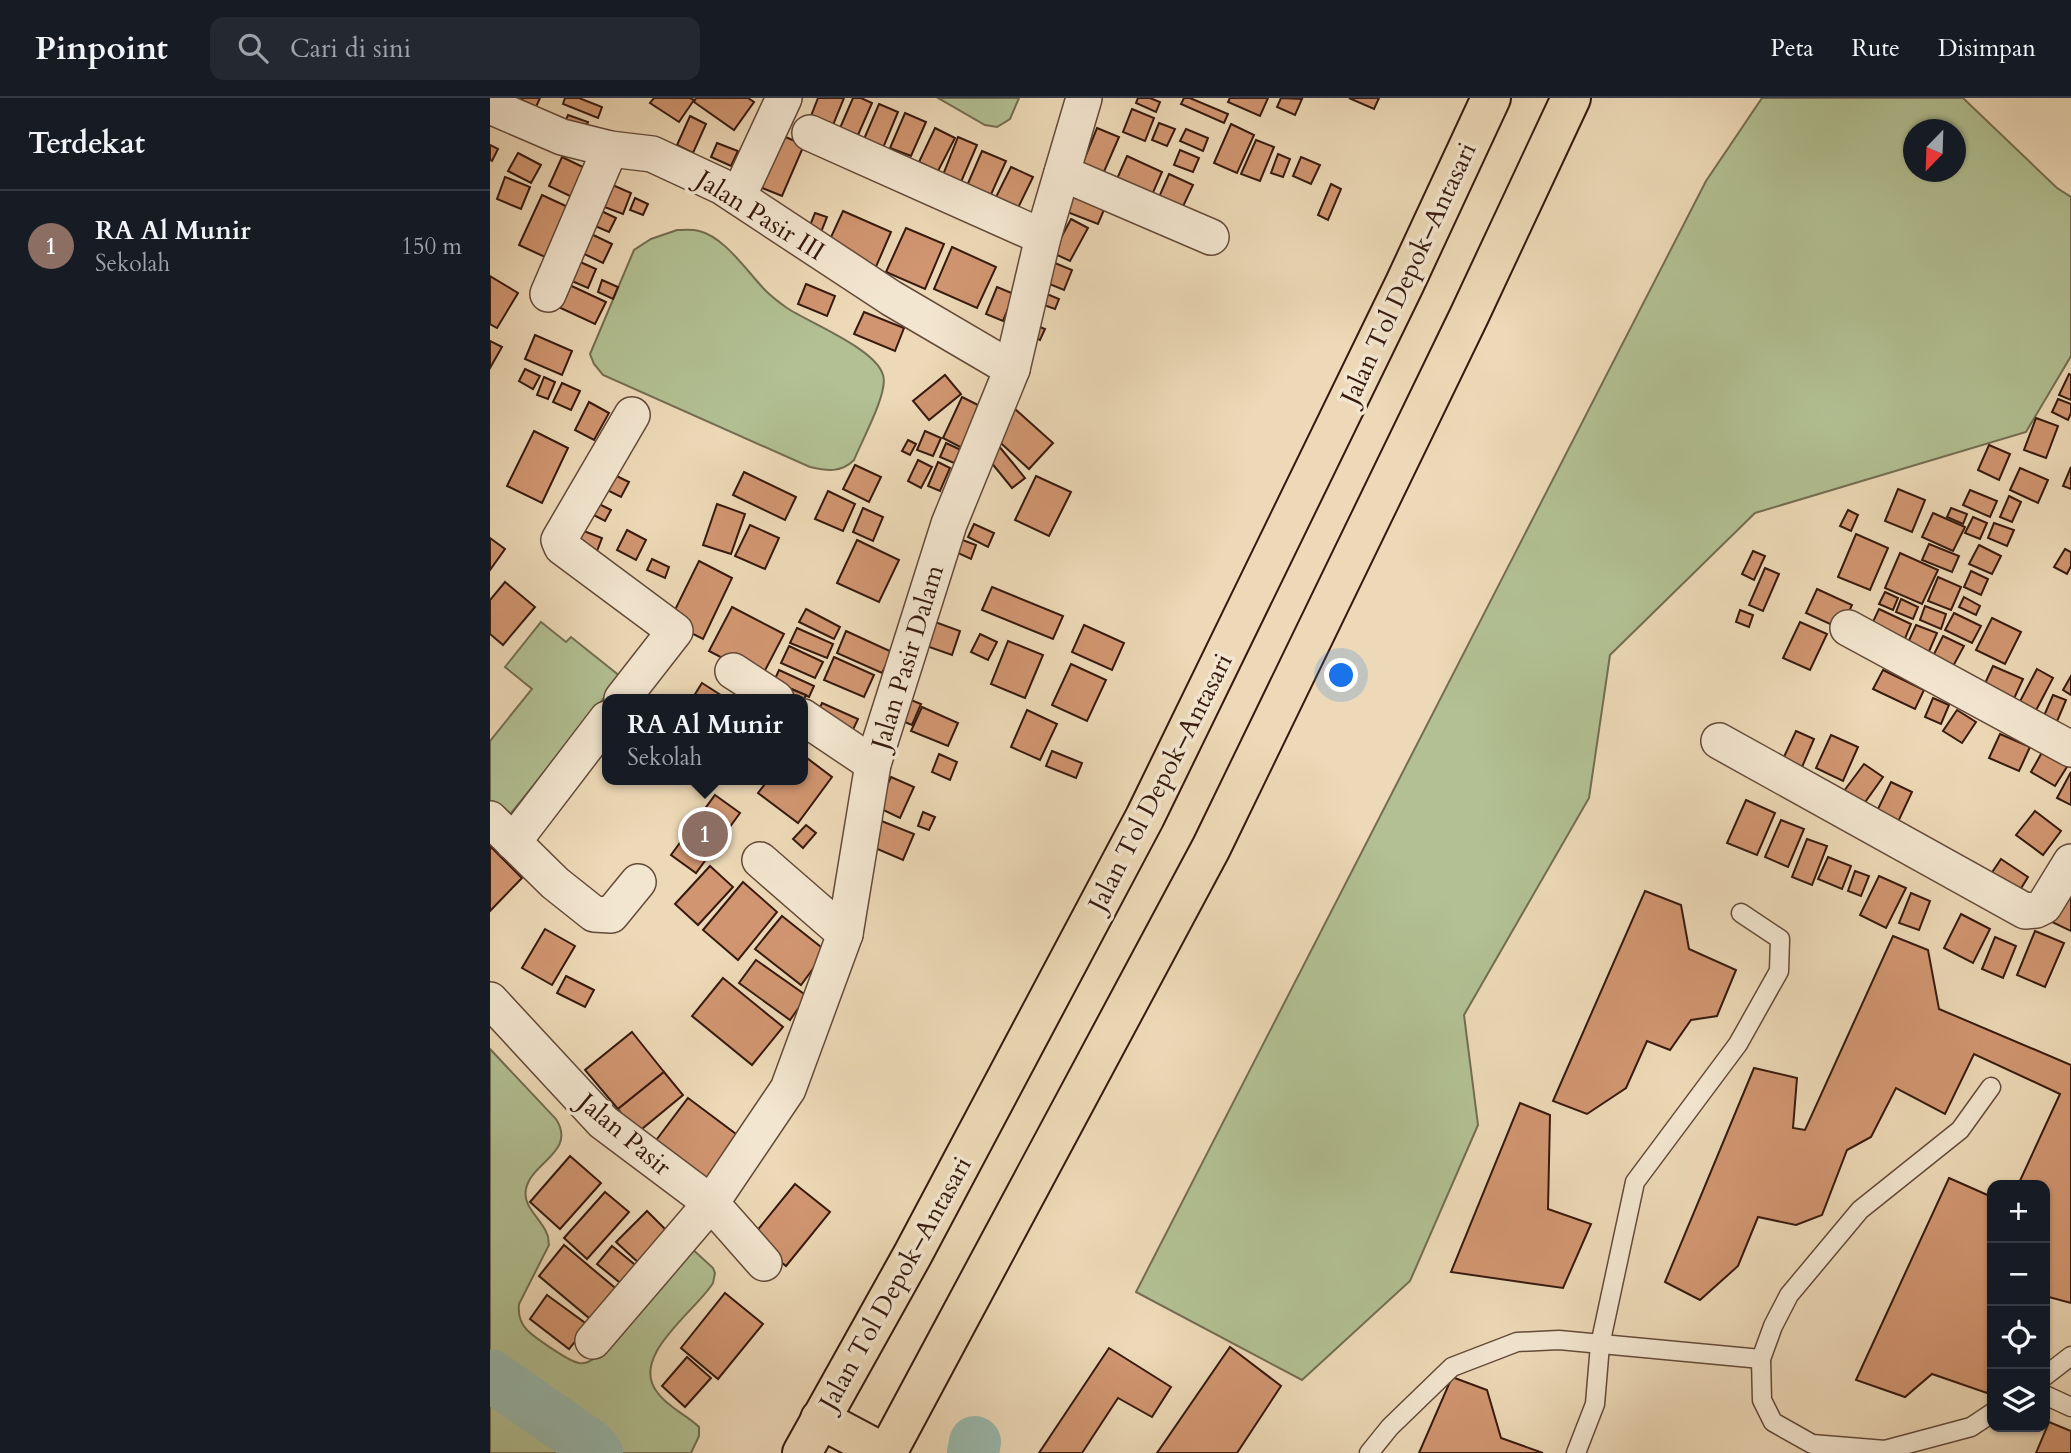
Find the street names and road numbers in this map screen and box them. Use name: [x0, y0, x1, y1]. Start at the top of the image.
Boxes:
street label: Jalan Tol Depok–Antasari: [1331, 137, 1485, 413]
street label: Jalan Pasir III: [686, 160, 832, 269]
street label: Jalan Pasir Dalam: [862, 561, 952, 757]
street label: Jalan Tol Depok–Antasari: [1078, 647, 1241, 921]
street label: Jalan Pasir: [568, 1082, 679, 1184]
street label: Jalan Tol Depok–Antasari: [809, 1150, 980, 1420]

